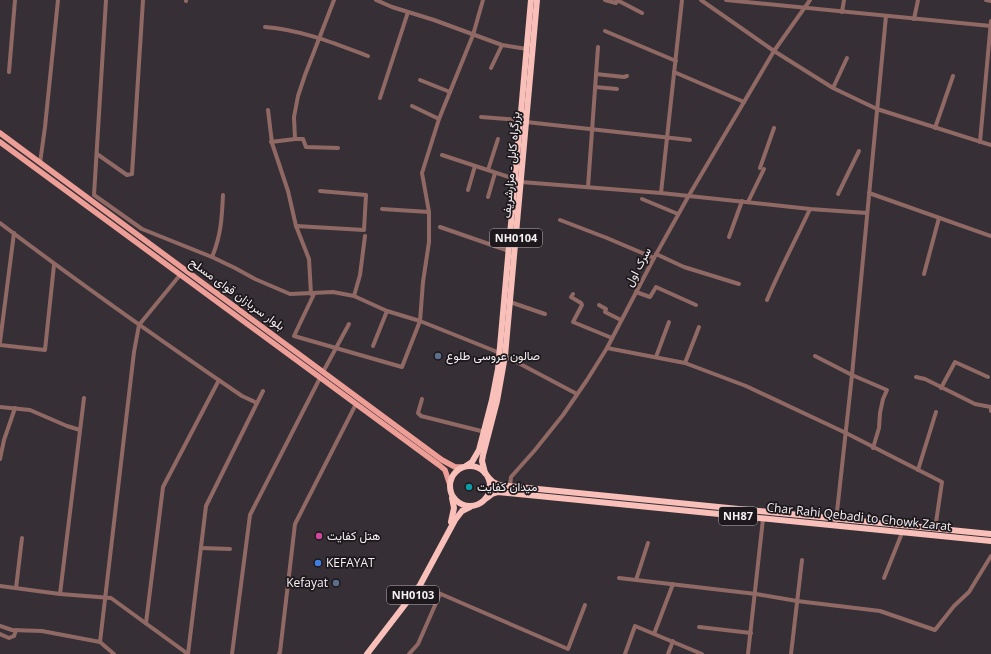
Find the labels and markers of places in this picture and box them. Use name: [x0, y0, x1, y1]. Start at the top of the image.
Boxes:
place label: صالون عروسی طلوع: [446, 347, 540, 365]
marker: صالون عروسی طلوع: [433, 351, 443, 361]
place label: میدان کفایت: [477, 478, 537, 495]
marker: میدان کفایت: [464, 482, 474, 492]
place label: هتل کفایت: [327, 527, 380, 544]
marker: هتل کفایت: [314, 531, 324, 541]
place label: KEFAYAT: [326, 554, 375, 571]
marker: KEFAYAT: [313, 558, 323, 568]
place label: Kefayat: [286, 574, 328, 591]
marker: Kefayat: [331, 578, 341, 588]

